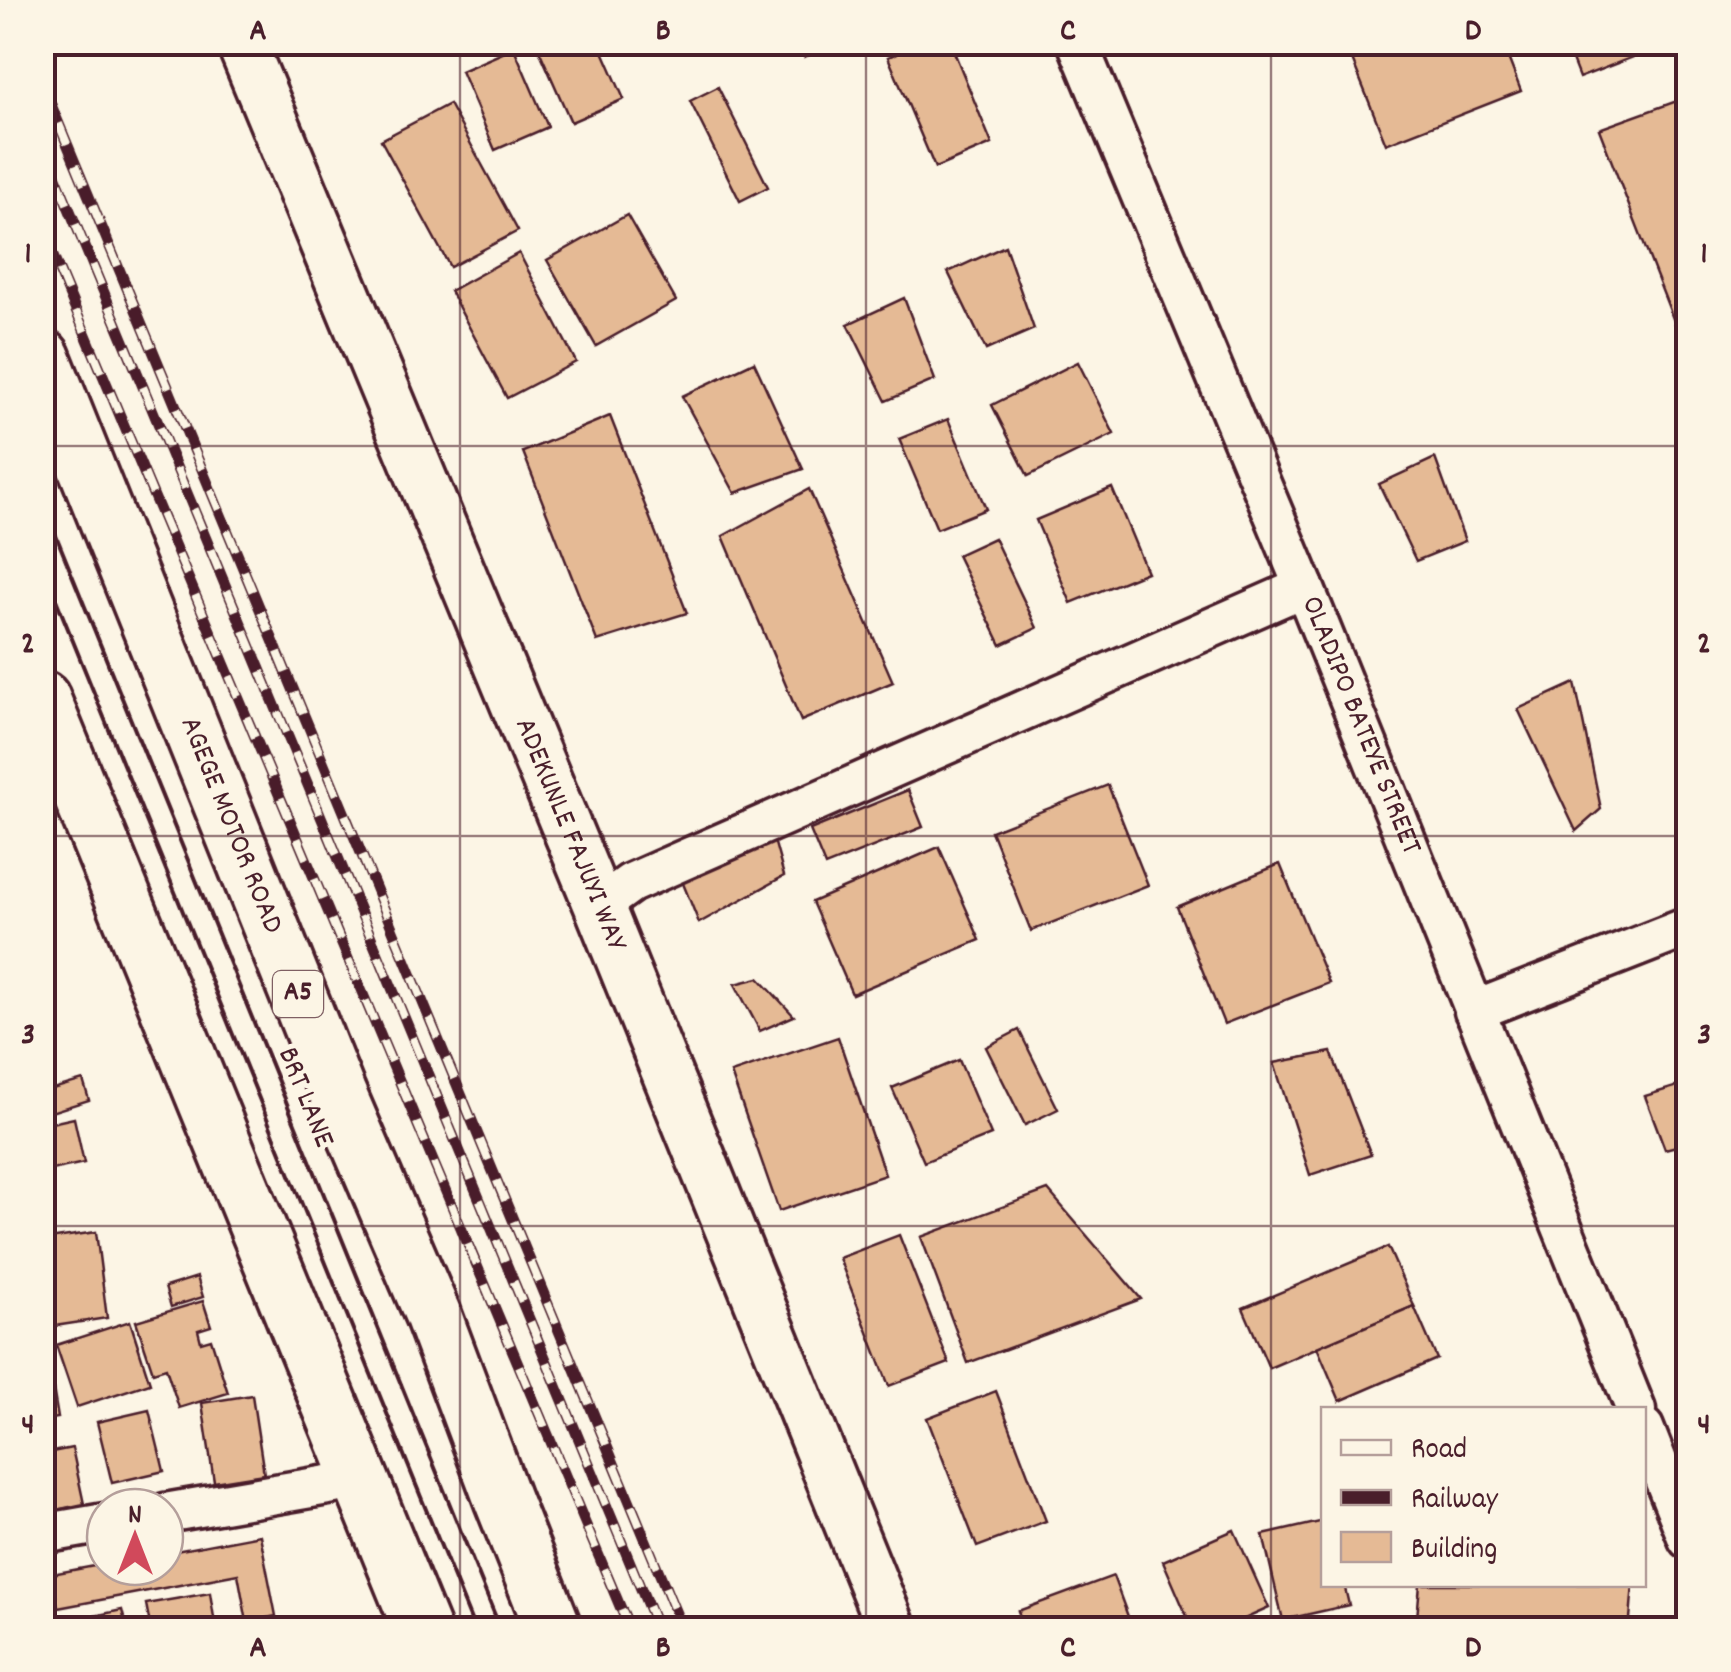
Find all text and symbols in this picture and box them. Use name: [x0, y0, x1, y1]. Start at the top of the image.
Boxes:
text: A: [249, 10, 267, 56]
text: B: [655, 10, 671, 56]
text: C: [1060, 10, 1076, 56]
text: D: [1465, 10, 1482, 56]
text: 1: [24, 233, 32, 279]
text: 1: [1700, 233, 1708, 279]
street label: OLADIPO BATEYE STREET: [1289, 590, 1431, 861]
text: 2: [21, 623, 35, 669]
text: 2: [1697, 623, 1711, 669]
street label: AGEGE MOTOR ROAD: [167, 711, 293, 940]
street label: ADEKUNLE FAJUYI WAY: [502, 712, 637, 959]
road number: A5: [273, 971, 323, 1017]
text: 3: [21, 1014, 35, 1060]
text: 3: [1697, 1014, 1711, 1060]
street label: BRT LANE: [264, 1041, 344, 1155]
text: 4: [21, 1404, 35, 1450]
text: 4: [1697, 1404, 1711, 1450]
legend: [1321, 1407, 1646, 1587]
text: Road: [1411, 1430, 1467, 1473]
text: Railway: [1411, 1480, 1499, 1523]
north arrow: [85, 1487, 185, 1587]
text: N: [128, 1497, 142, 1537]
text: Building: [1411, 1530, 1497, 1573]
text: A: [249, 1627, 267, 1672]
text: B: [655, 1627, 671, 1672]
text: C: [1060, 1627, 1076, 1672]
text: D: [1465, 1627, 1482, 1672]

